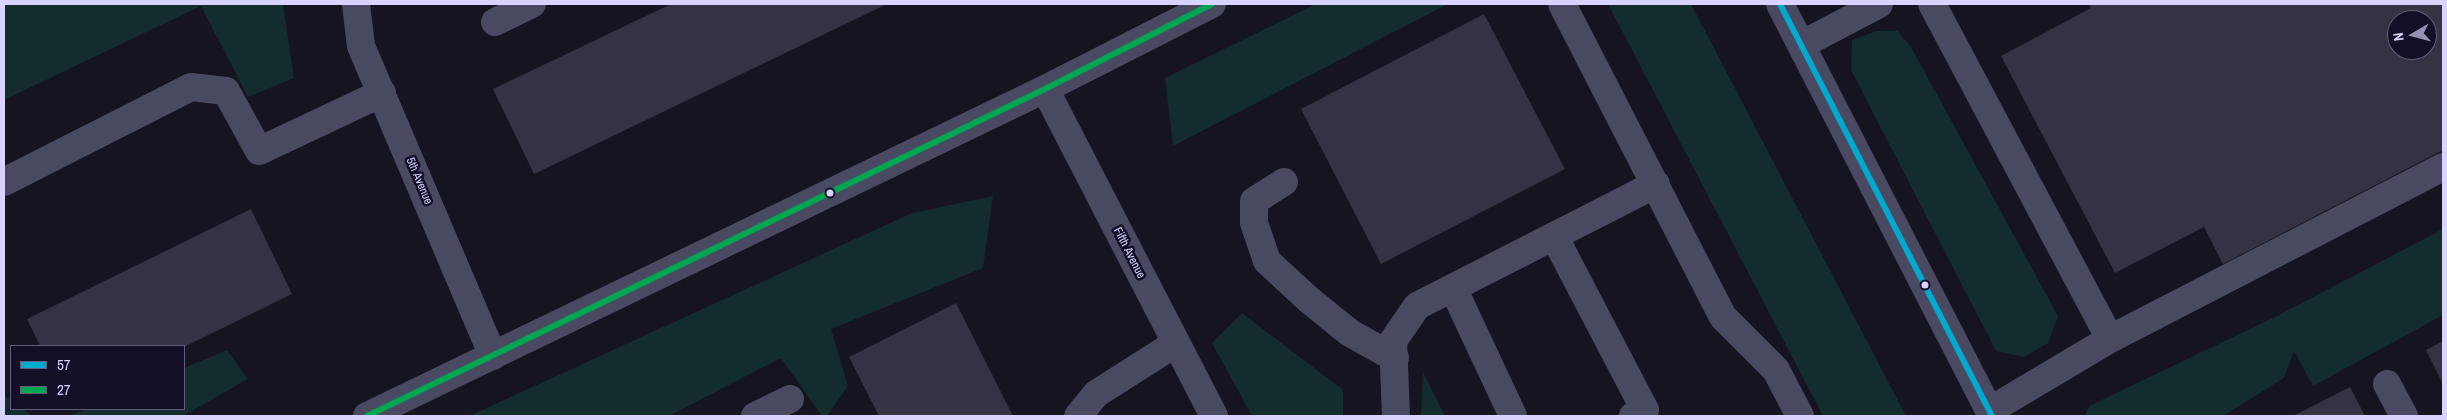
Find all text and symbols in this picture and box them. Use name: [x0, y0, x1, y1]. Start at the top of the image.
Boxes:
north arrow: [2387, 10, 2437, 60]
text: N: [2389, 32, 2408, 42]
street label: 5th Avenue: [403, 155, 435, 207]
unlabelled marker: [825, 188, 835, 198]
street label: Fifth Avenue: [1110, 225, 1148, 281]
unlabelled marker: [1920, 280, 1930, 290]
legend: [10, 345, 185, 410]
text: 57: [57, 354, 71, 375]
text: 27: [57, 379, 71, 400]

